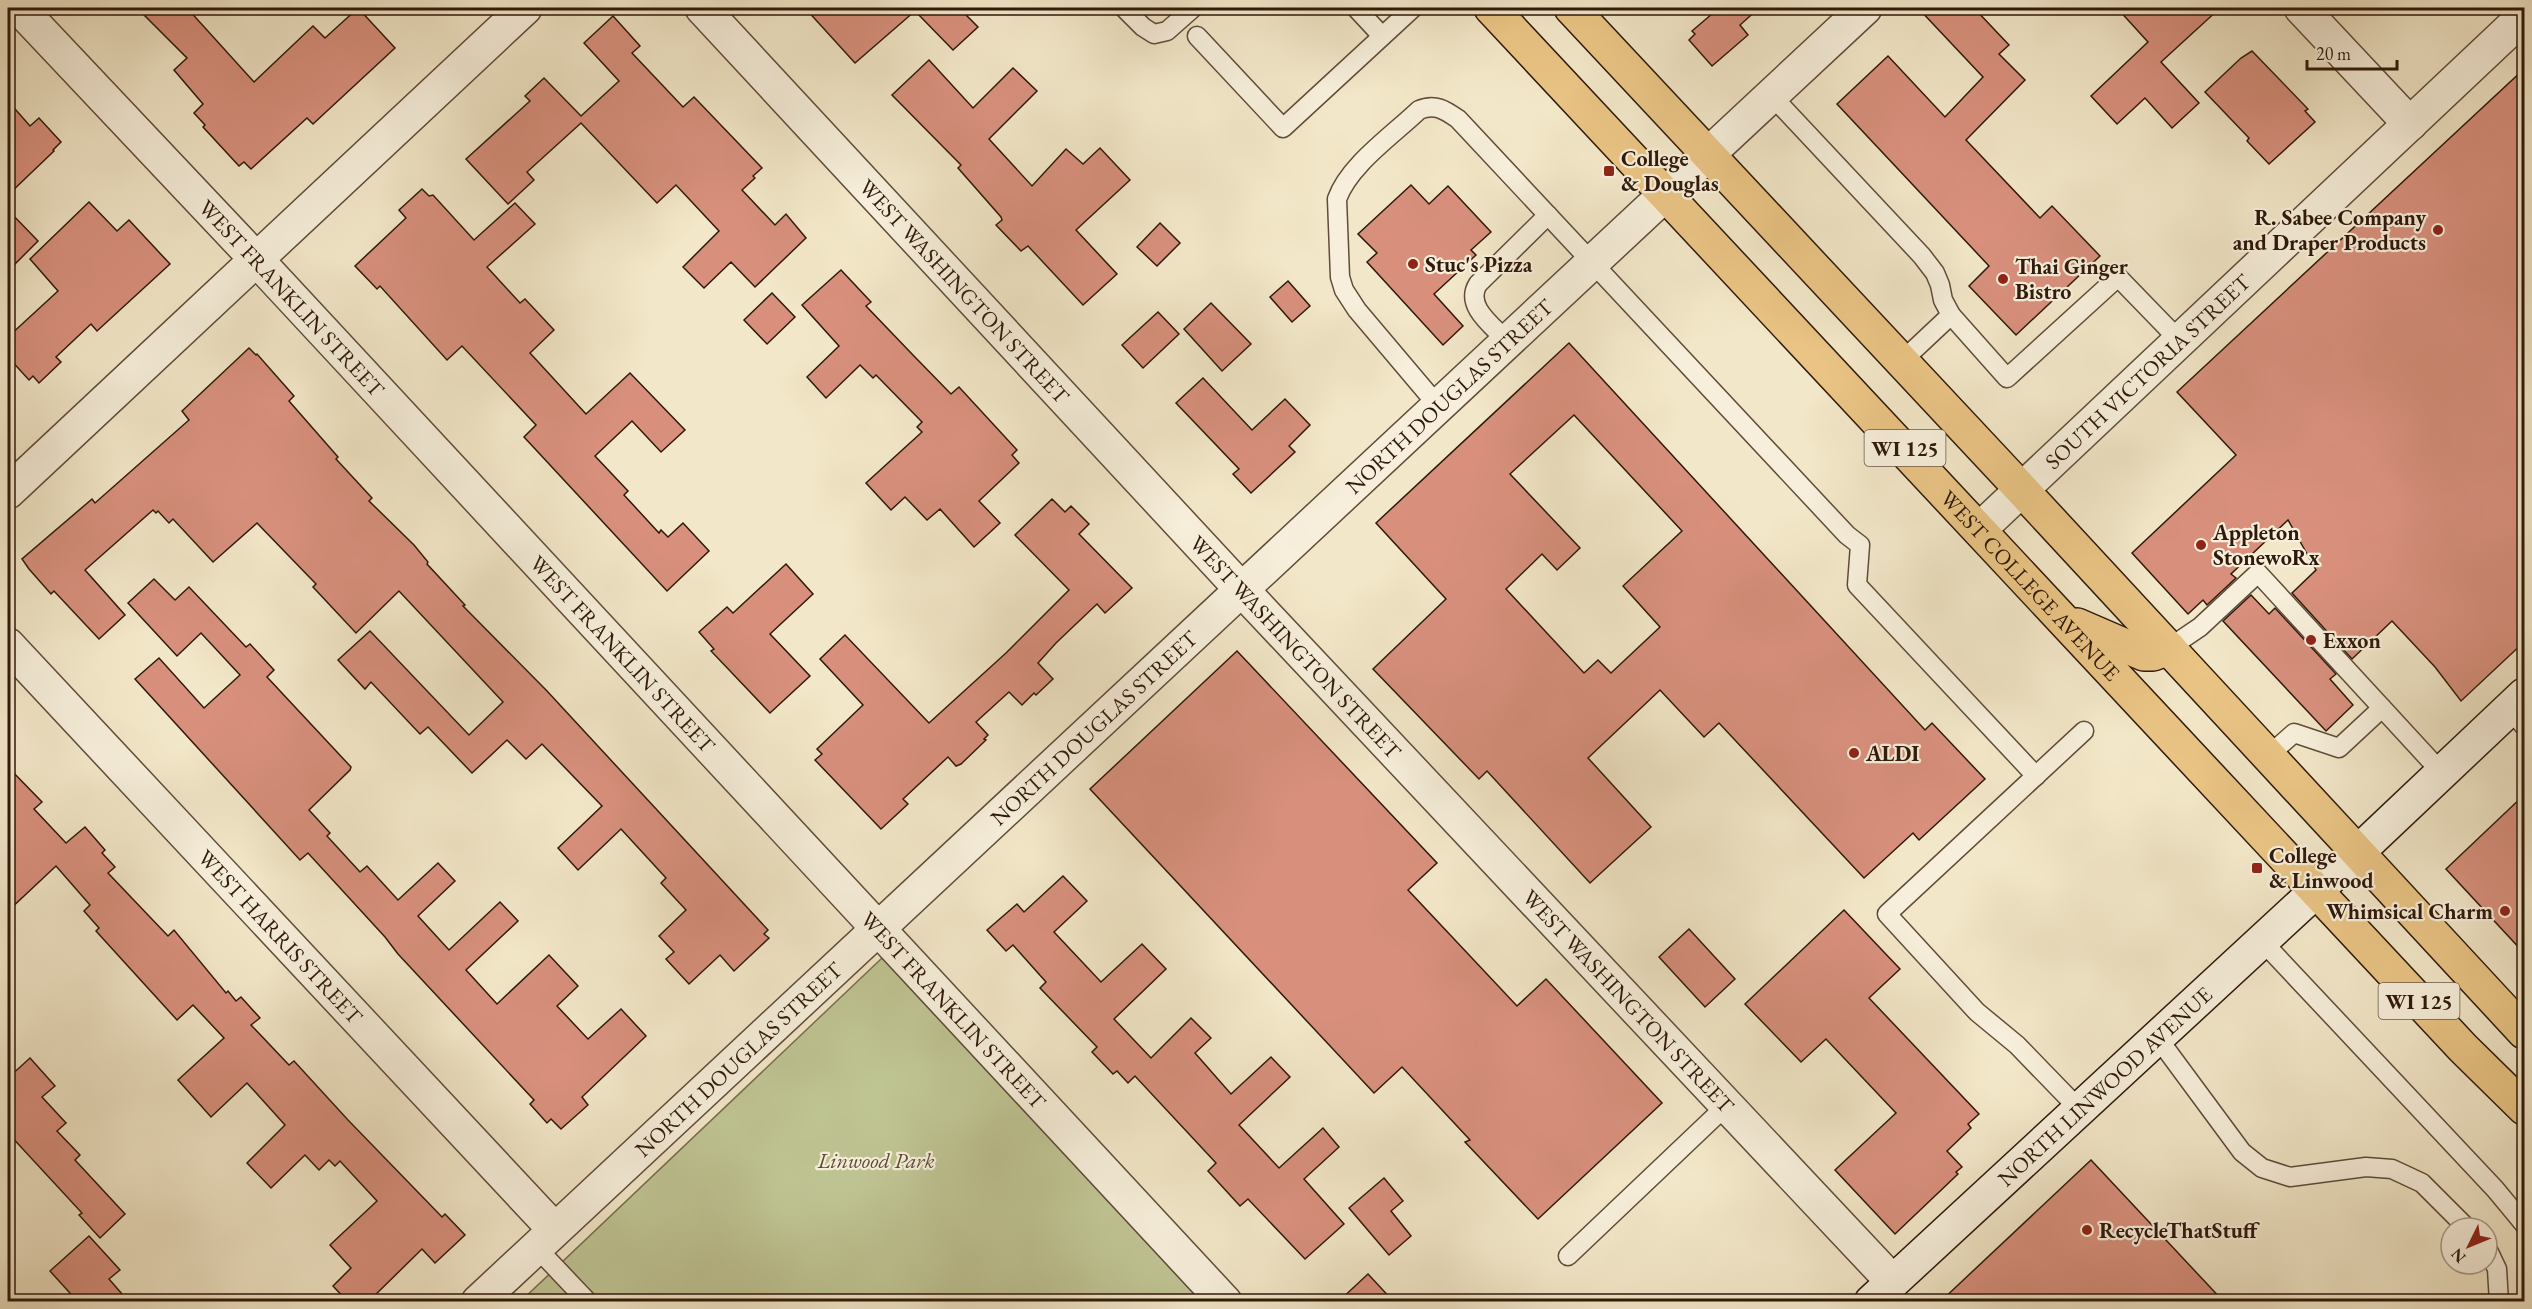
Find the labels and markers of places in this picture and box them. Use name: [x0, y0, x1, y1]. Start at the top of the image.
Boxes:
place label: College & Douglas: [1621, 144, 1719, 198]
marker: College & Douglas: [1602, 164, 1616, 178]
place label: R. Sabee Company and Draper Products: [2233, 203, 2426, 257]
marker: R. Sabee Company and Draper Products: [2431, 223, 2445, 237]
place label: Stuc's Pizza: [1425, 250, 1533, 279]
place label: Thai Ginger Bistro: [2015, 252, 2129, 306]
marker: Stuc's Pizza: [1406, 257, 1420, 271]
marker: Thai Ginger Bistro: [1996, 272, 2010, 286]
place label: Appleton StonewoRx: [2212, 518, 2320, 572]
marker: Appleton StonewoRx: [2194, 538, 2208, 552]
place label: Exxon: [2323, 626, 2381, 655]
marker: Exxon: [2304, 633, 2318, 647]
place label: ALDI: [1865, 739, 1919, 768]
marker: ALDI: [1847, 746, 1861, 760]
place label: College & Linwood: [2269, 841, 2374, 895]
marker: College & Linwood: [2250, 861, 2264, 875]
place label: Whimsical Charm: [2326, 897, 2493, 926]
marker: Whimsical Charm: [2498, 904, 2512, 918]
place label: RecycleThatStuff: [2099, 1216, 2260, 1245]
marker: RecycleThatStuff: [2080, 1223, 2094, 1237]

